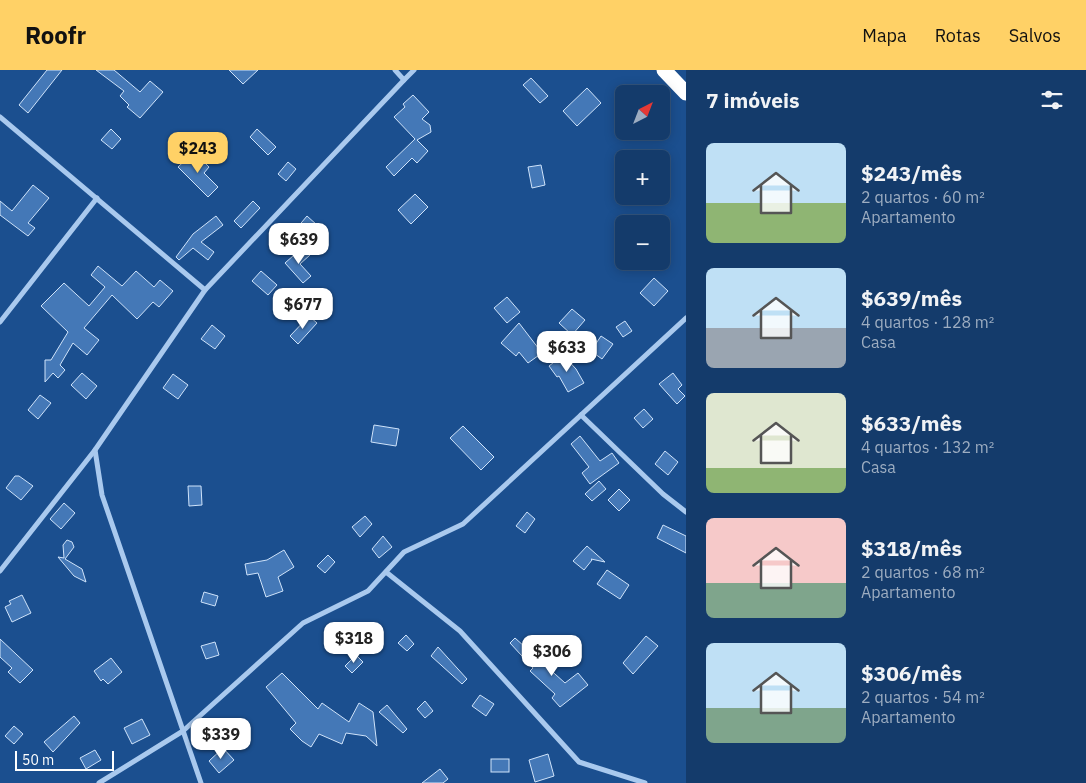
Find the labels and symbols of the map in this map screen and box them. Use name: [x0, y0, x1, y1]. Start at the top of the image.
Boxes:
north arrow: [615, 85, 670, 140]
pin: $243: [168, 132, 228, 174]
pin: $639: [269, 222, 329, 265]
pin: $677: [273, 288, 333, 330]
pin: $633: [537, 330, 597, 373]
pin: $318: [324, 622, 384, 664]
pin: $306: [522, 634, 582, 677]
pin: $339: [191, 718, 251, 760]
scale bar: [15, 748, 114, 771]

